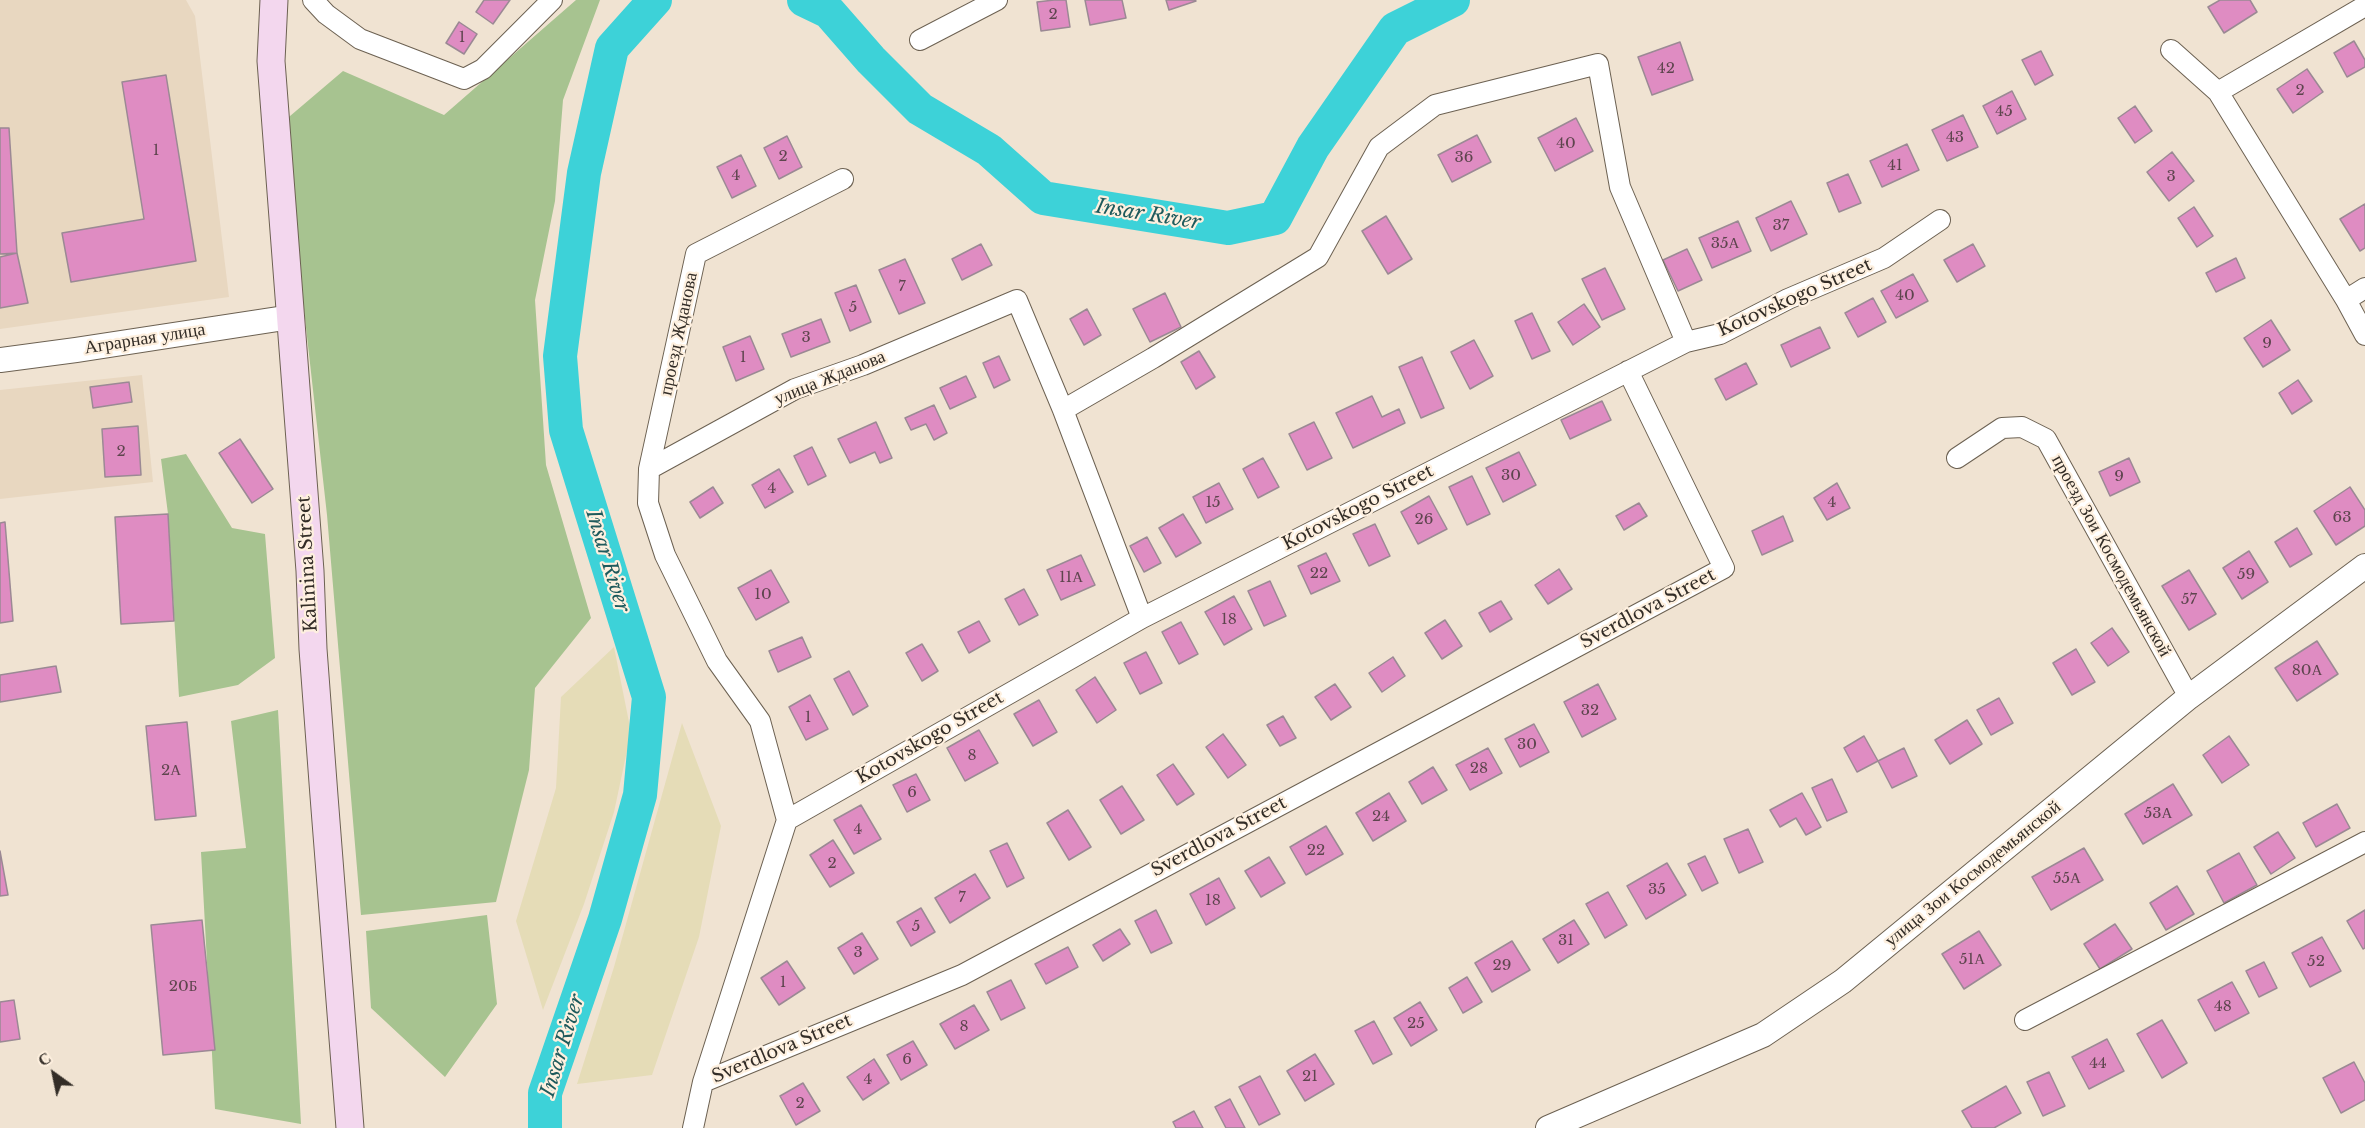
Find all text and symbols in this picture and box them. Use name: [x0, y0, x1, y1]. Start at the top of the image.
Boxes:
house number: 2: [1048, 6, 1058, 24]
house number: 1: [459, 29, 465, 47]
house number: 42: [1657, 60, 1675, 78]
house number: 2: [2295, 82, 2305, 100]
house number: 45: [1995, 103, 2013, 121]
house number: 43: [1946, 129, 1964, 147]
house number: 40: [1556, 135, 1576, 153]
house number: 1: [153, 142, 159, 160]
house number: 2: [778, 148, 788, 166]
house number: 36: [1455, 149, 1473, 167]
house number: 41: [1887, 157, 1903, 175]
house number: 4: [732, 167, 740, 185]
house number: 3: [2166, 168, 2176, 186]
water label: Insar River: [1094, 195, 1202, 235]
house number: 37: [1773, 217, 1789, 235]
house number: 35А: [1711, 235, 1739, 253]
street label: Kotovskogo Street: [1715, 254, 1875, 342]
street label: проезд Жданова: [655, 270, 703, 398]
house number: 7: [898, 278, 906, 296]
house number: 40: [1895, 287, 1915, 305]
house number: 5: [849, 299, 857, 317]
street label: Аграрная улица: [83, 319, 207, 359]
house number: 3: [801, 329, 811, 347]
house number: 9: [2262, 335, 2272, 353]
street label: улица Жданова: [771, 346, 889, 410]
house number: 1: [740, 349, 746, 367]
house number: 2: [116, 443, 126, 461]
street label: проезд Зои Космодемьянской: [2046, 451, 2176, 661]
street label: Kotovskogo Street: [1279, 461, 1437, 555]
house number: 30: [1501, 467, 1521, 485]
house number: 9: [2114, 468, 2124, 486]
house number: 4: [768, 480, 776, 498]
house number: 15: [1205, 494, 1221, 512]
house number: 4: [1828, 494, 1836, 512]
street label: Kalinina Street: [294, 495, 322, 633]
water label: Insar River: [580, 507, 634, 615]
house number: 63: [2333, 509, 2351, 527]
house number: 26: [1415, 511, 1433, 529]
street label: Sverdlova Street: [1577, 564, 1719, 654]
house number: 22: [1310, 565, 1328, 583]
house number: 59: [2237, 566, 2255, 584]
house number: 11А: [1059, 569, 1083, 587]
house number: 10: [754, 586, 772, 604]
house number: 57: [2181, 591, 2197, 609]
house number: 18: [1221, 611, 1237, 629]
house number: 80А: [2292, 662, 2322, 680]
street label: Kotovskogo Street: [853, 687, 1007, 789]
house number: 32: [1581, 702, 1599, 720]
house number: 1: [805, 709, 811, 727]
house number: 30: [1517, 736, 1537, 754]
house number: 8: [967, 747, 977, 765]
house number: 28: [1470, 760, 1488, 778]
house number: 2А: [161, 762, 181, 780]
house number: 6: [907, 784, 917, 802]
street label: Sverdlova Street: [1148, 792, 1290, 882]
street label: улица Зои Космодемьянской: [1881, 796, 2065, 952]
house number: 53А: [2144, 805, 2172, 823]
house number: 24: [1372, 808, 1390, 826]
house number: 4: [854, 821, 862, 839]
house number: 22: [1307, 842, 1325, 860]
house number: 2: [827, 855, 837, 873]
house number: 55А: [2053, 870, 2081, 888]
house number: 35: [1648, 881, 1666, 899]
house number: 7: [958, 889, 966, 907]
house number: 18: [1205, 892, 1221, 910]
house number: 5: [912, 918, 920, 936]
house number: 31: [1558, 932, 1574, 950]
house number: 3: [853, 944, 863, 962]
house number: 51А: [1959, 951, 1985, 969]
house number: 52: [2307, 953, 2325, 971]
house number: 29: [1493, 957, 1511, 975]
house number: 1: [780, 974, 786, 992]
house number: 20Б: [169, 978, 197, 996]
water label: Insar River: [536, 992, 590, 1100]
house number: 48: [2214, 998, 2232, 1016]
street label: Sverdlova Street: [709, 1010, 855, 1088]
house number: 25: [1407, 1015, 1425, 1033]
house number: 8: [959, 1018, 969, 1036]
north arrow: [24, 1044, 84, 1104]
text: С: [34, 1047, 54, 1070]
house number: 6: [902, 1051, 912, 1069]
house number: 44: [2089, 1055, 2107, 1073]
house number: 21: [1302, 1068, 1318, 1086]
house number: 4: [864, 1071, 872, 1089]
house number: 2: [795, 1095, 805, 1113]

